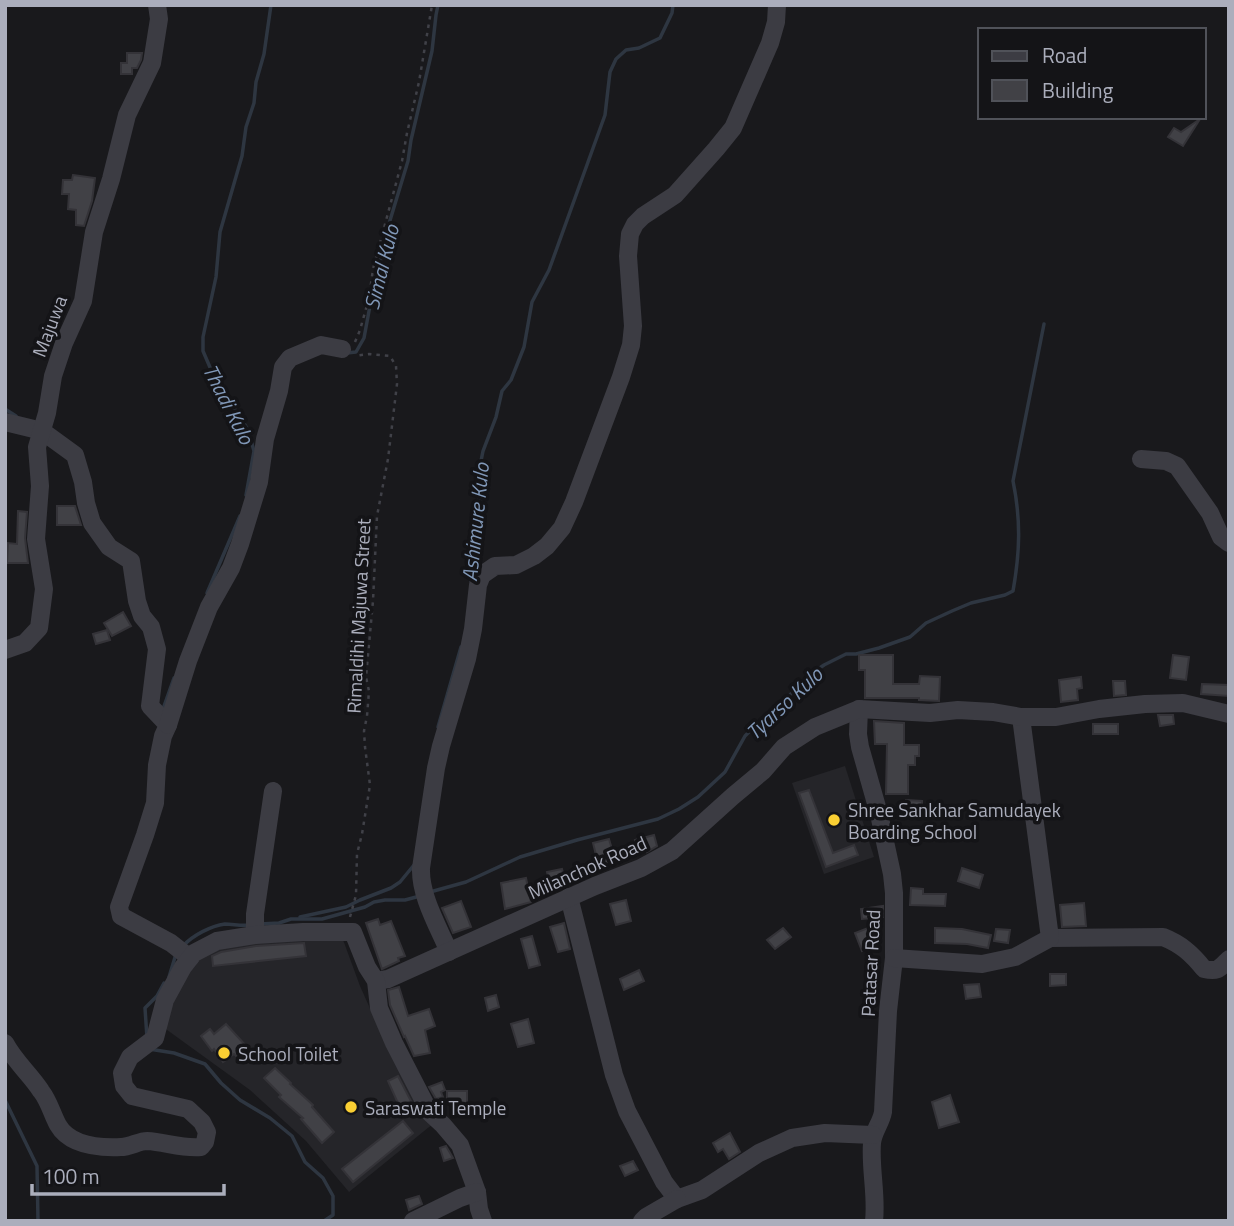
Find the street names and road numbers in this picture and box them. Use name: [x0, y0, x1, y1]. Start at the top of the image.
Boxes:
street label: Majuwa: [24, 291, 74, 361]
street label: Rimaldihi Majuwa Street: [338, 517, 378, 714]
street label: Milanchok Road: [523, 828, 651, 906]
street label: Patasar Road: [853, 909, 887, 1017]

